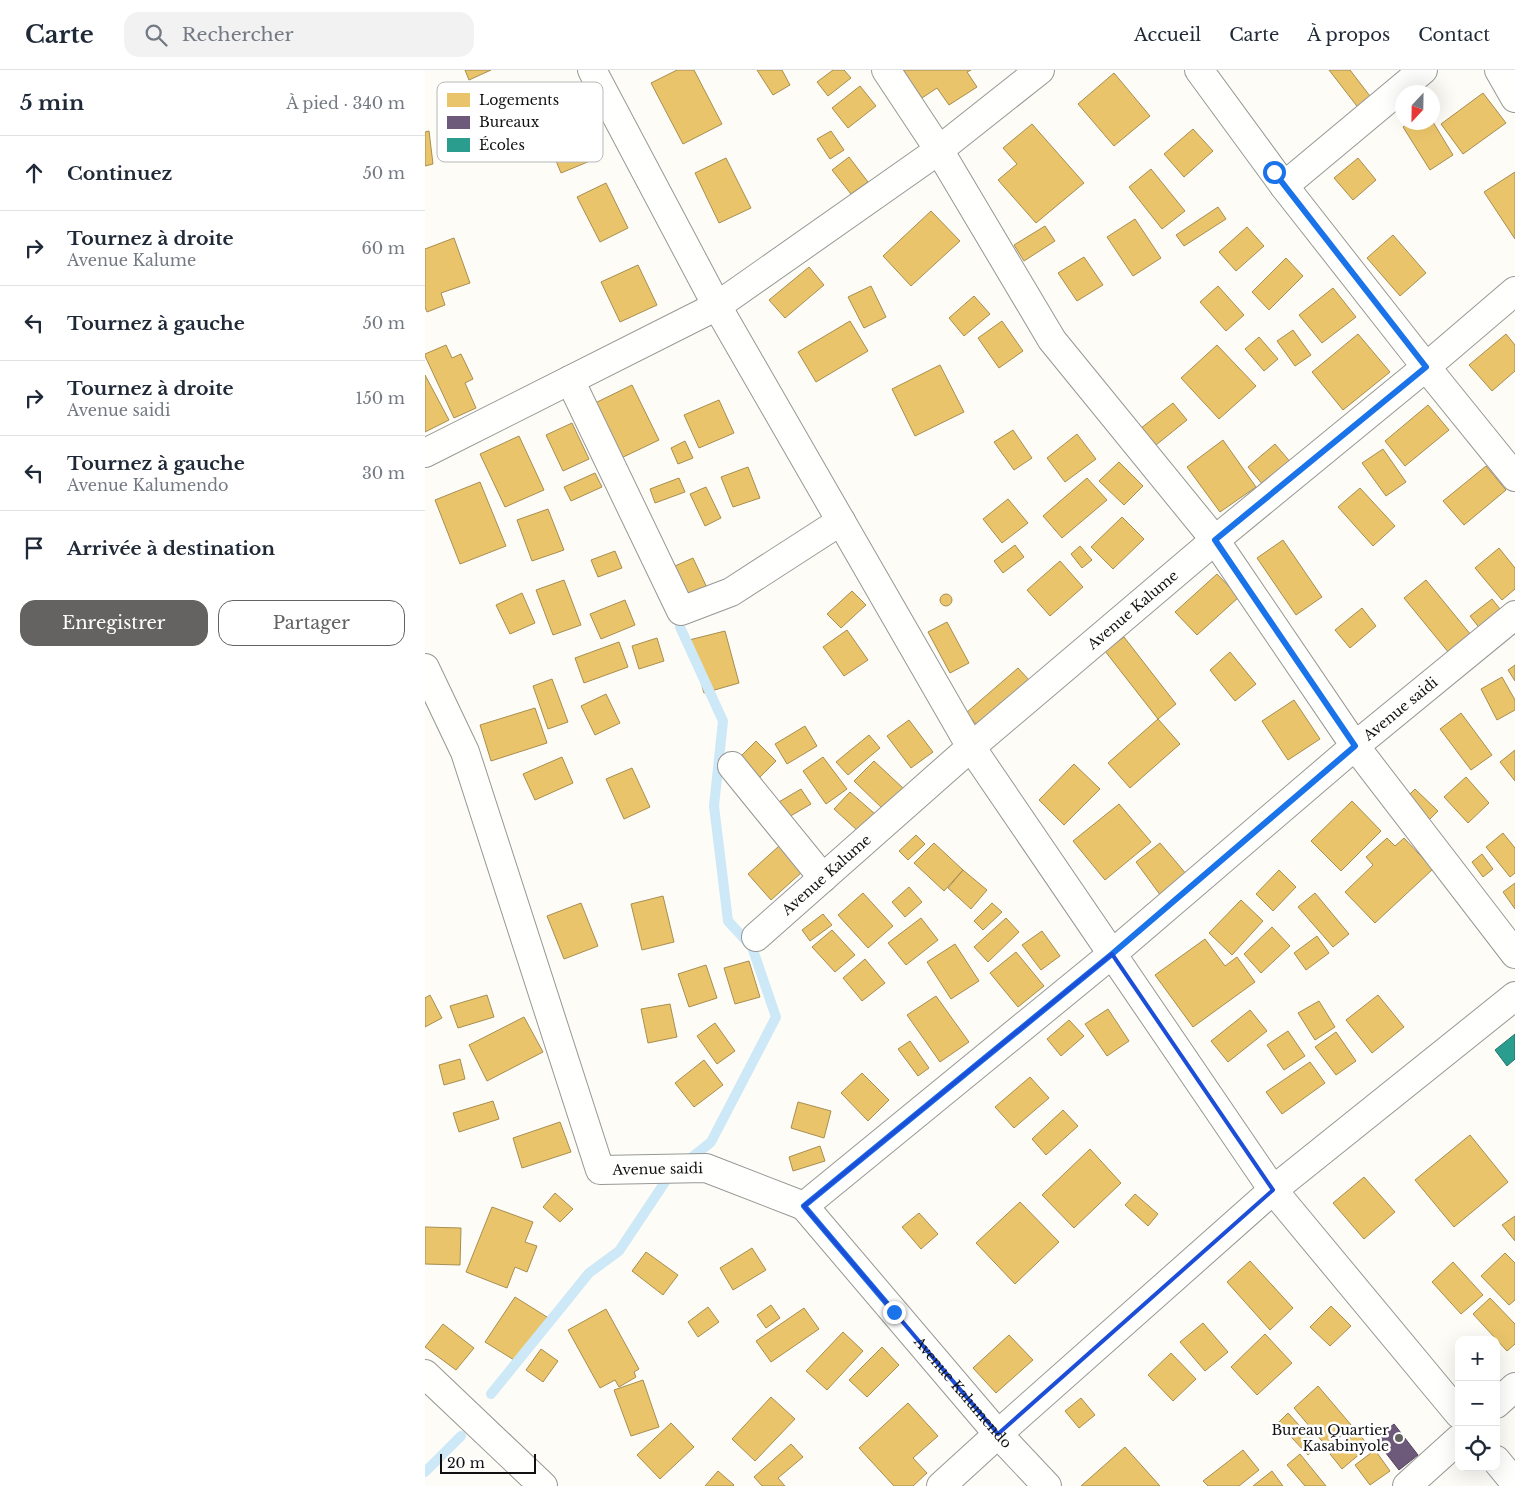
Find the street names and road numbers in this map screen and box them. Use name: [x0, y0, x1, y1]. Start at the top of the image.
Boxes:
street label: Avenue Kalume: [1083, 566, 1182, 654]
street label: Avenue saidi: [1359, 673, 1441, 745]
street label: Avenue Kalume: [777, 831, 875, 920]
street label: Avenue saidi: [611, 1159, 703, 1179]
street label: Avenue Kalumendo: [909, 1332, 1016, 1452]

